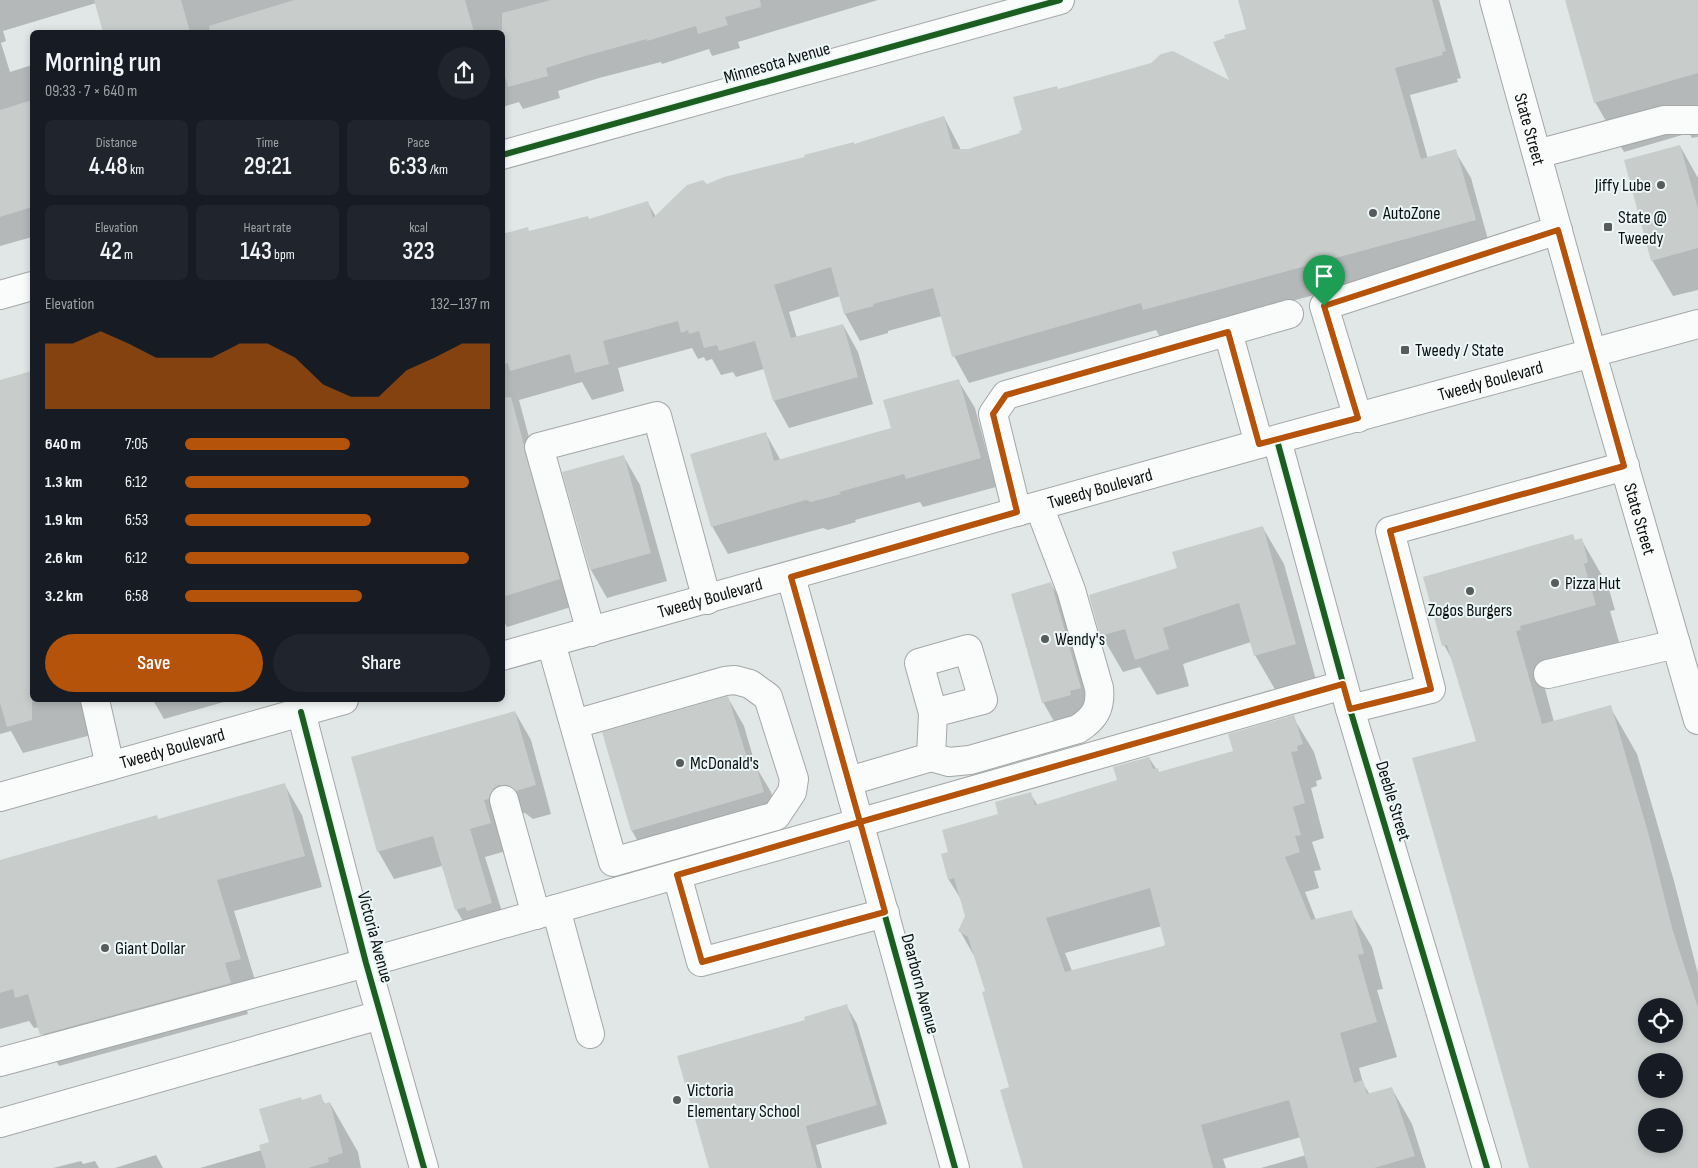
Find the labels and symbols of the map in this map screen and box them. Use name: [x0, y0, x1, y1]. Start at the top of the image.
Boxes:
street label: Minnesota Avenue: [721, 38, 833, 88]
street label: State Street: [1510, 91, 1550, 168]
place label: Jiffy Lube: [1594, 175, 1651, 196]
marker: Jiffy Lube: [1655, 179, 1667, 191]
place label: AutoZone: [1382, 203, 1441, 224]
marker: AutoZone: [1367, 207, 1379, 219]
place label: State @ Tweedy: [1618, 207, 1667, 249]
marker: State @ Tweedy: [1602, 221, 1614, 233]
pin: [1303, 255, 1345, 306]
place label: Tweedy / State: [1415, 340, 1504, 361]
marker: Tweedy / State: [1399, 344, 1411, 356]
street label: Tweedy Boulevard: [1436, 356, 1545, 405]
street label: Tweedy Boulevard: [1045, 464, 1155, 513]
street label: State Street: [1619, 481, 1660, 558]
street label: Tweedy Boulevard: [655, 573, 765, 622]
place label: Pizza Hut: [1565, 573, 1621, 594]
marker: Pizza Hut: [1549, 577, 1561, 589]
marker: Zogos Burgers: [1464, 585, 1476, 597]
place label: Zogos Burgers: [1428, 600, 1512, 621]
place label: Wendy's: [1055, 629, 1105, 650]
marker: Wendy's: [1039, 633, 1051, 645]
street label: Tweedy Boulevard: [117, 724, 227, 773]
place label: McDonald's: [690, 753, 759, 774]
marker: McDonald's: [674, 757, 686, 769]
street label: Deeble Street: [1371, 759, 1415, 844]
street label: Victoria Avenue: [353, 889, 397, 985]
street label: Dearborn Avenue: [897, 932, 943, 1036]
place label: Giant Dollar: [115, 938, 186, 959]
marker: Giant Dollar: [99, 942, 111, 954]
place label: Victoria Elementary School: [687, 1080, 800, 1122]
marker: Victoria Elementary School: [671, 1094, 683, 1106]

